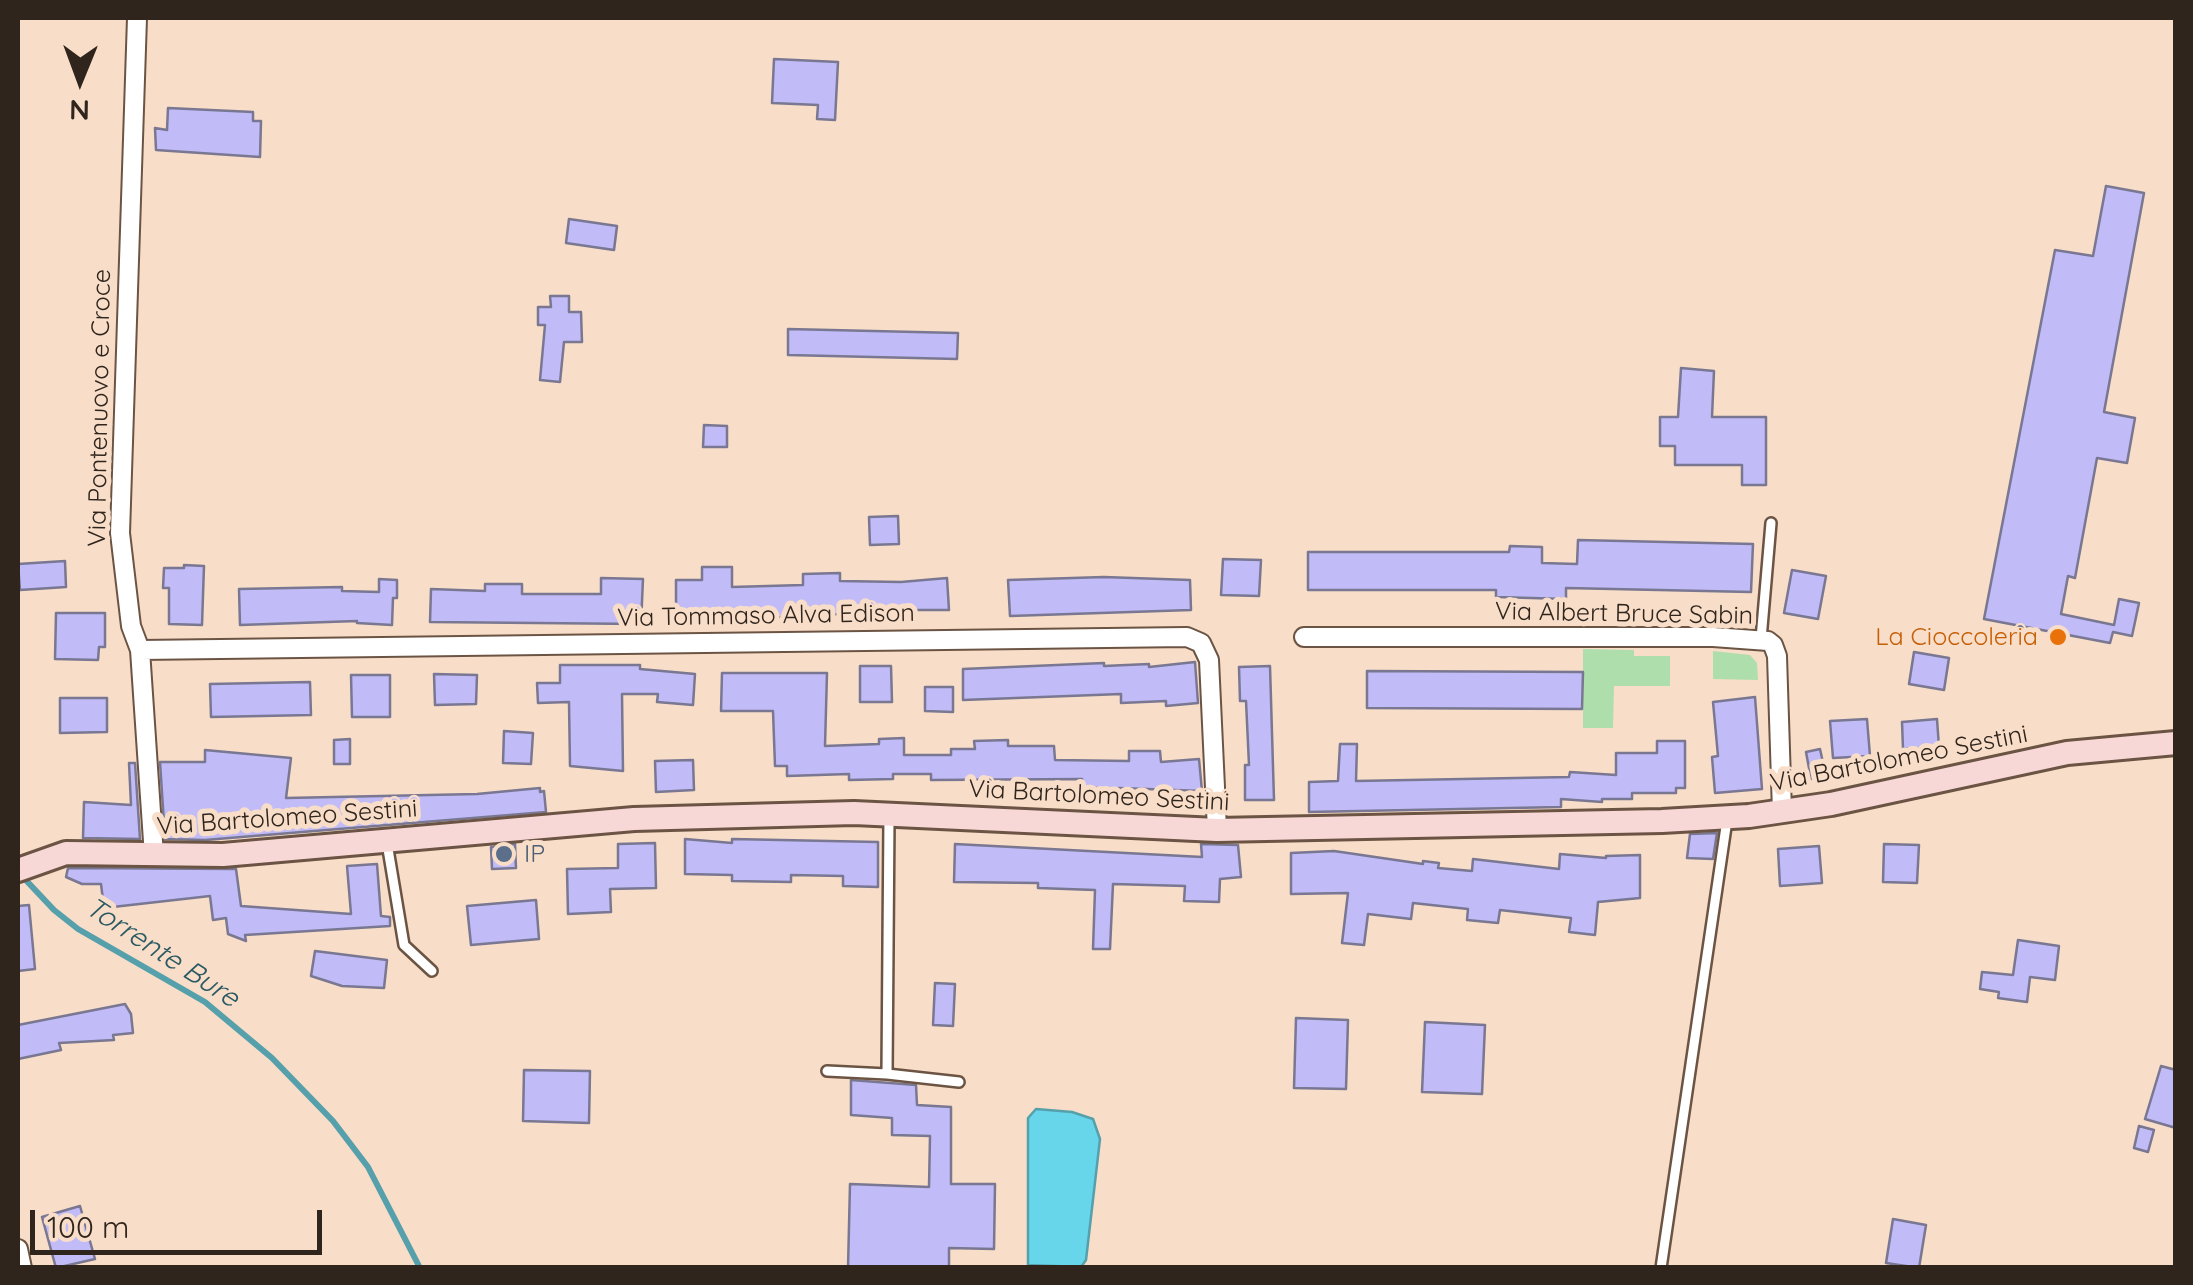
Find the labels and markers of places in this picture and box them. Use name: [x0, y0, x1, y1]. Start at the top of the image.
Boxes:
place label: La Cioccoleria: [1875, 622, 2038, 652]
marker: La Cioccoleria: [2047, 626, 2069, 648]
place label: IP: [524, 839, 545, 869]
marker: IP: [493, 843, 515, 865]

